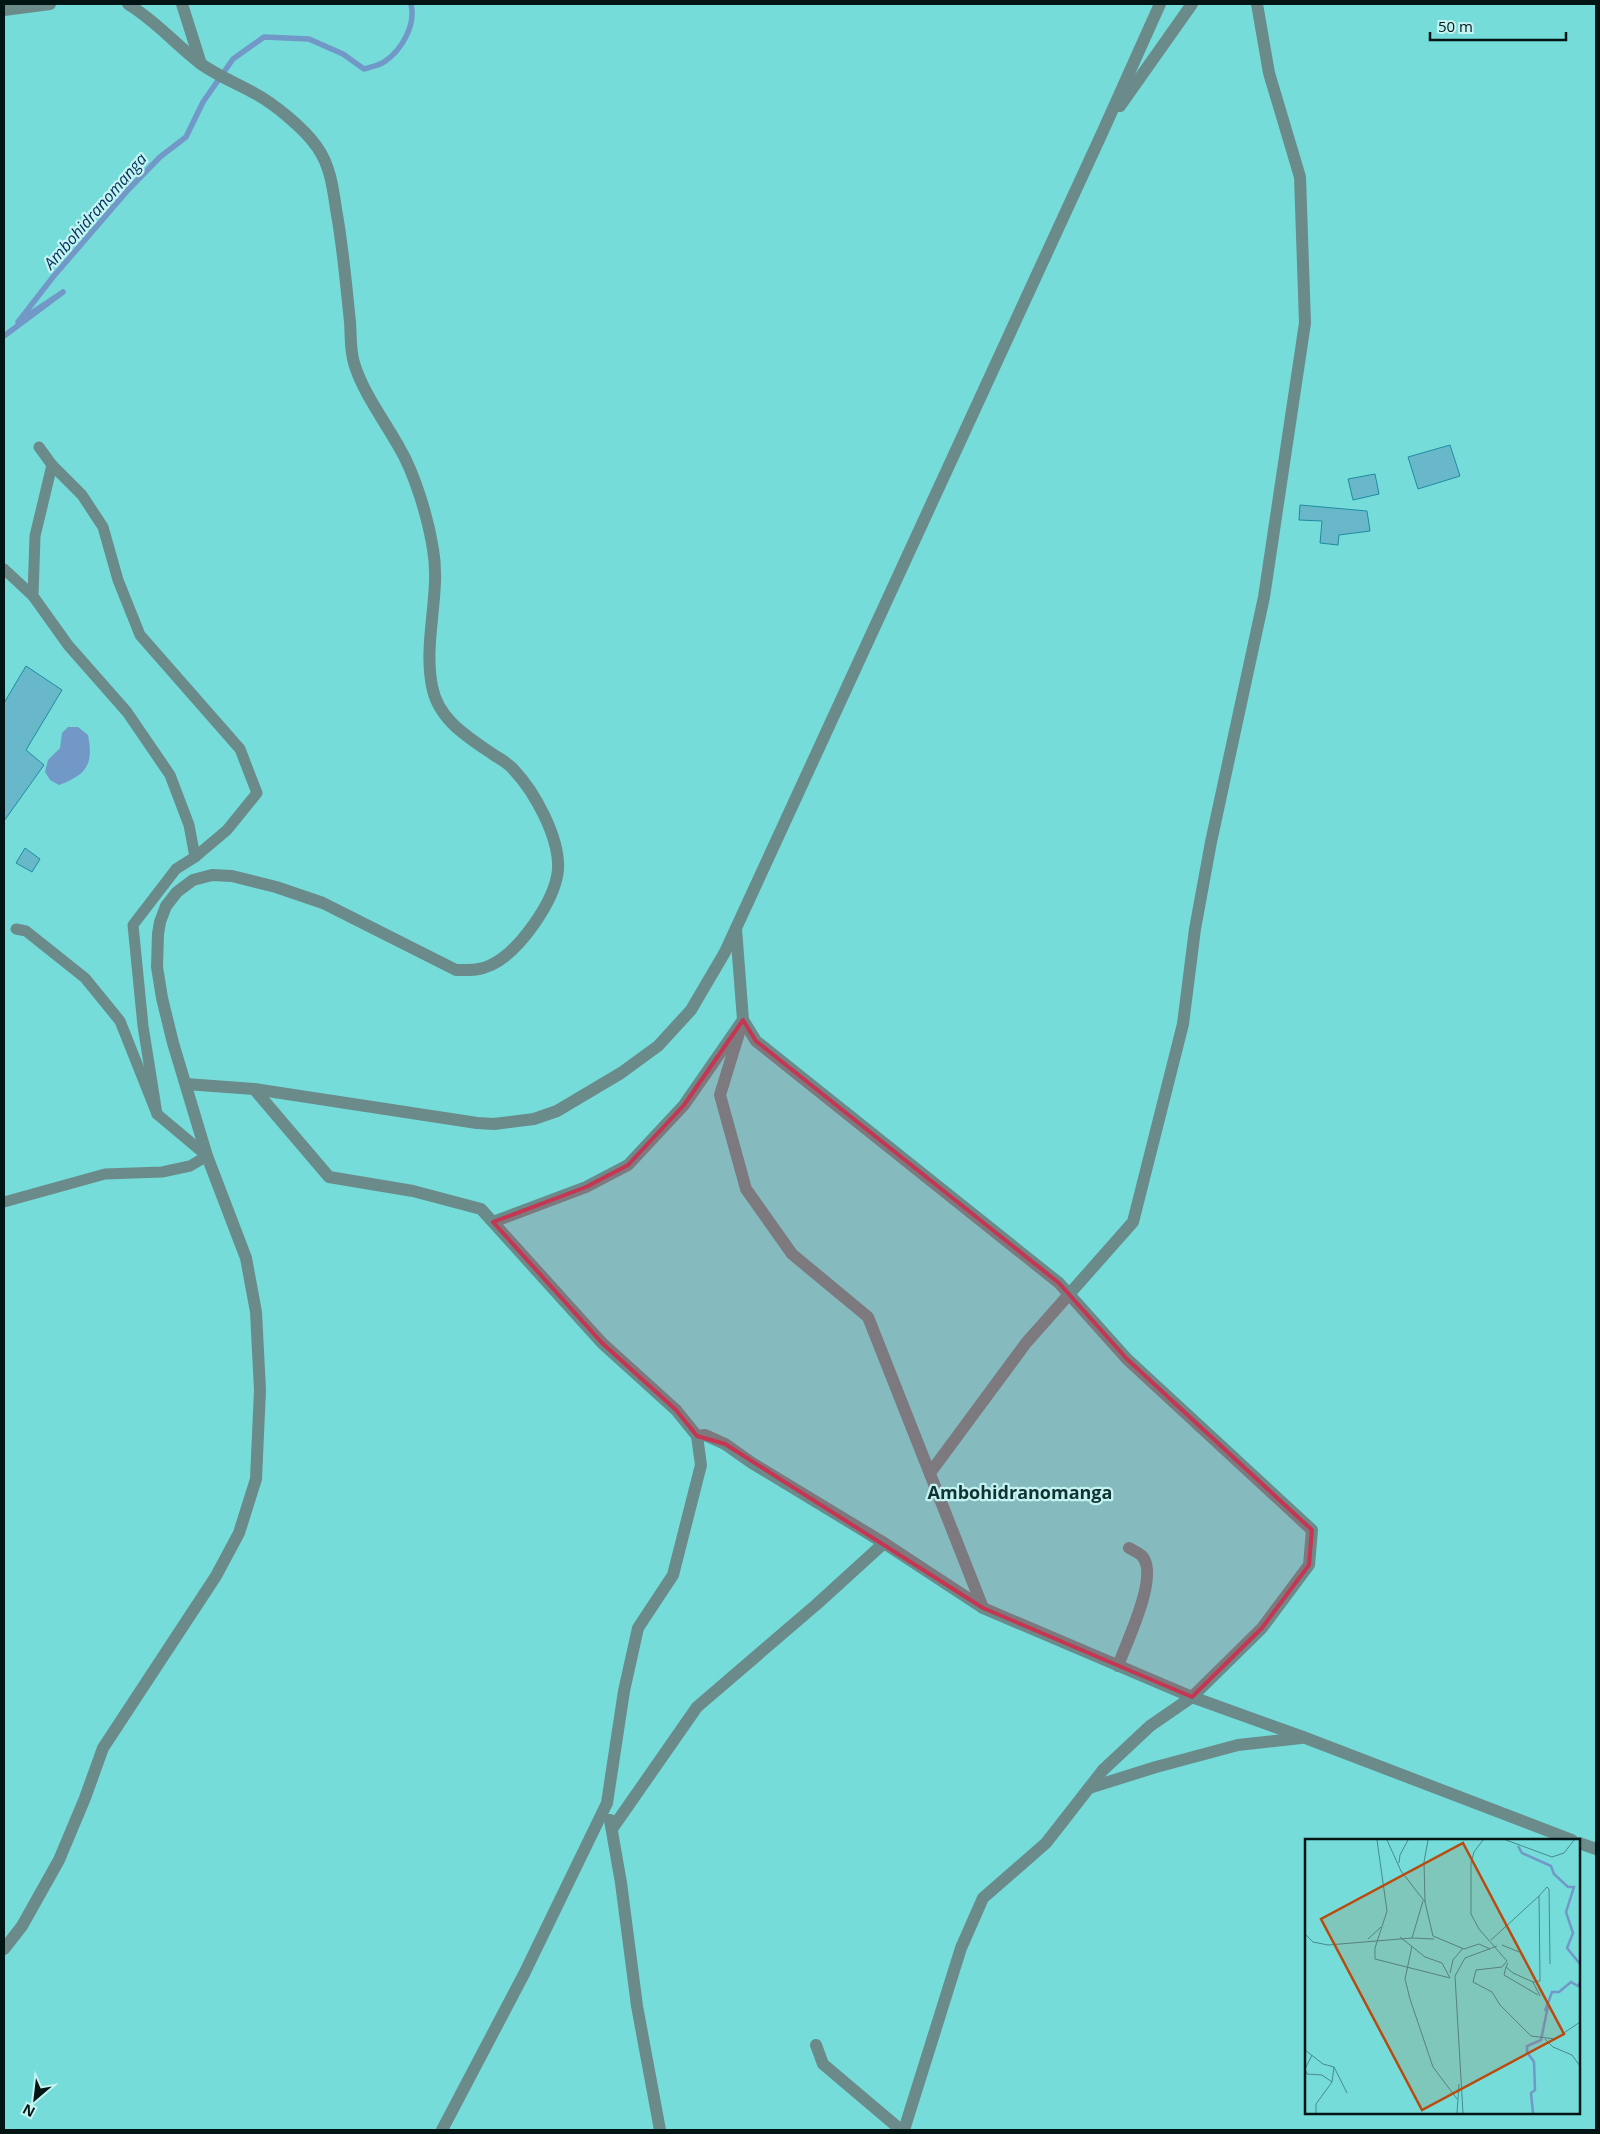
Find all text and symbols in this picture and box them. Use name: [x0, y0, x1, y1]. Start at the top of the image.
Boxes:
scale bar: [1430, 10, 1566, 42]
text: 50 m: [1438, 16, 1473, 36]
water label: Ambohidranomanga: [38, 148, 151, 274]
district label: Ambohidranomanga: [928, 1480, 1112, 1504]
inset map: [1305, 1839, 1580, 2114]
north arrow: [10, 2074, 60, 2124]
text: N: [19, 2100, 38, 2122]

